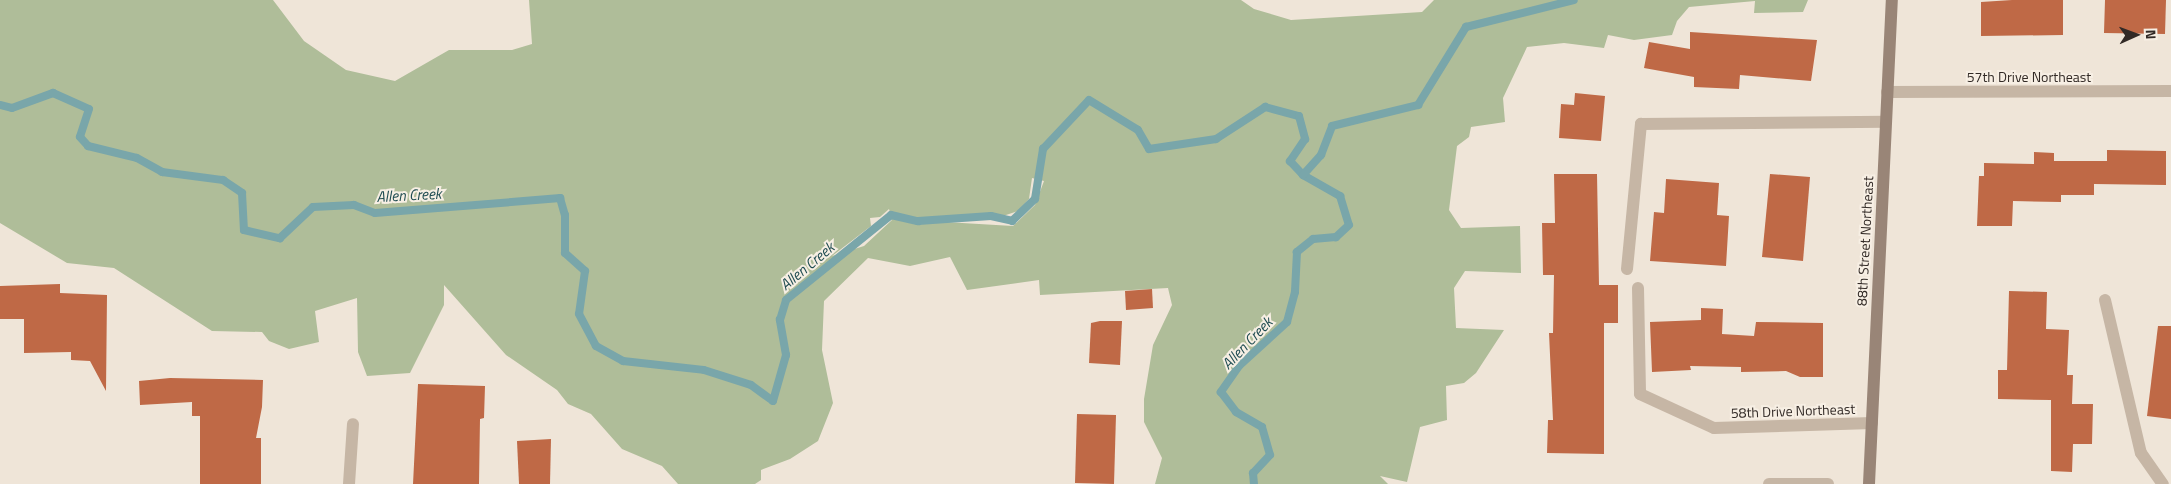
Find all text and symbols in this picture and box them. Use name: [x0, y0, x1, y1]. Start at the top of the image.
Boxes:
north arrow: [2111, 10, 2161, 60]
text: N: [2141, 29, 2162, 40]
street label: 57th Drive Northeast: [1967, 69, 2091, 85]
street label: 88th Street Northeast: [1853, 176, 1877, 306]
water label: Allen Creek: [376, 184, 442, 206]
water label: Allen Creek: [776, 238, 838, 294]
water label: Allen Creek: [1218, 313, 1276, 373]
street label: 58th Drive Northeast: [1731, 400, 1855, 422]

